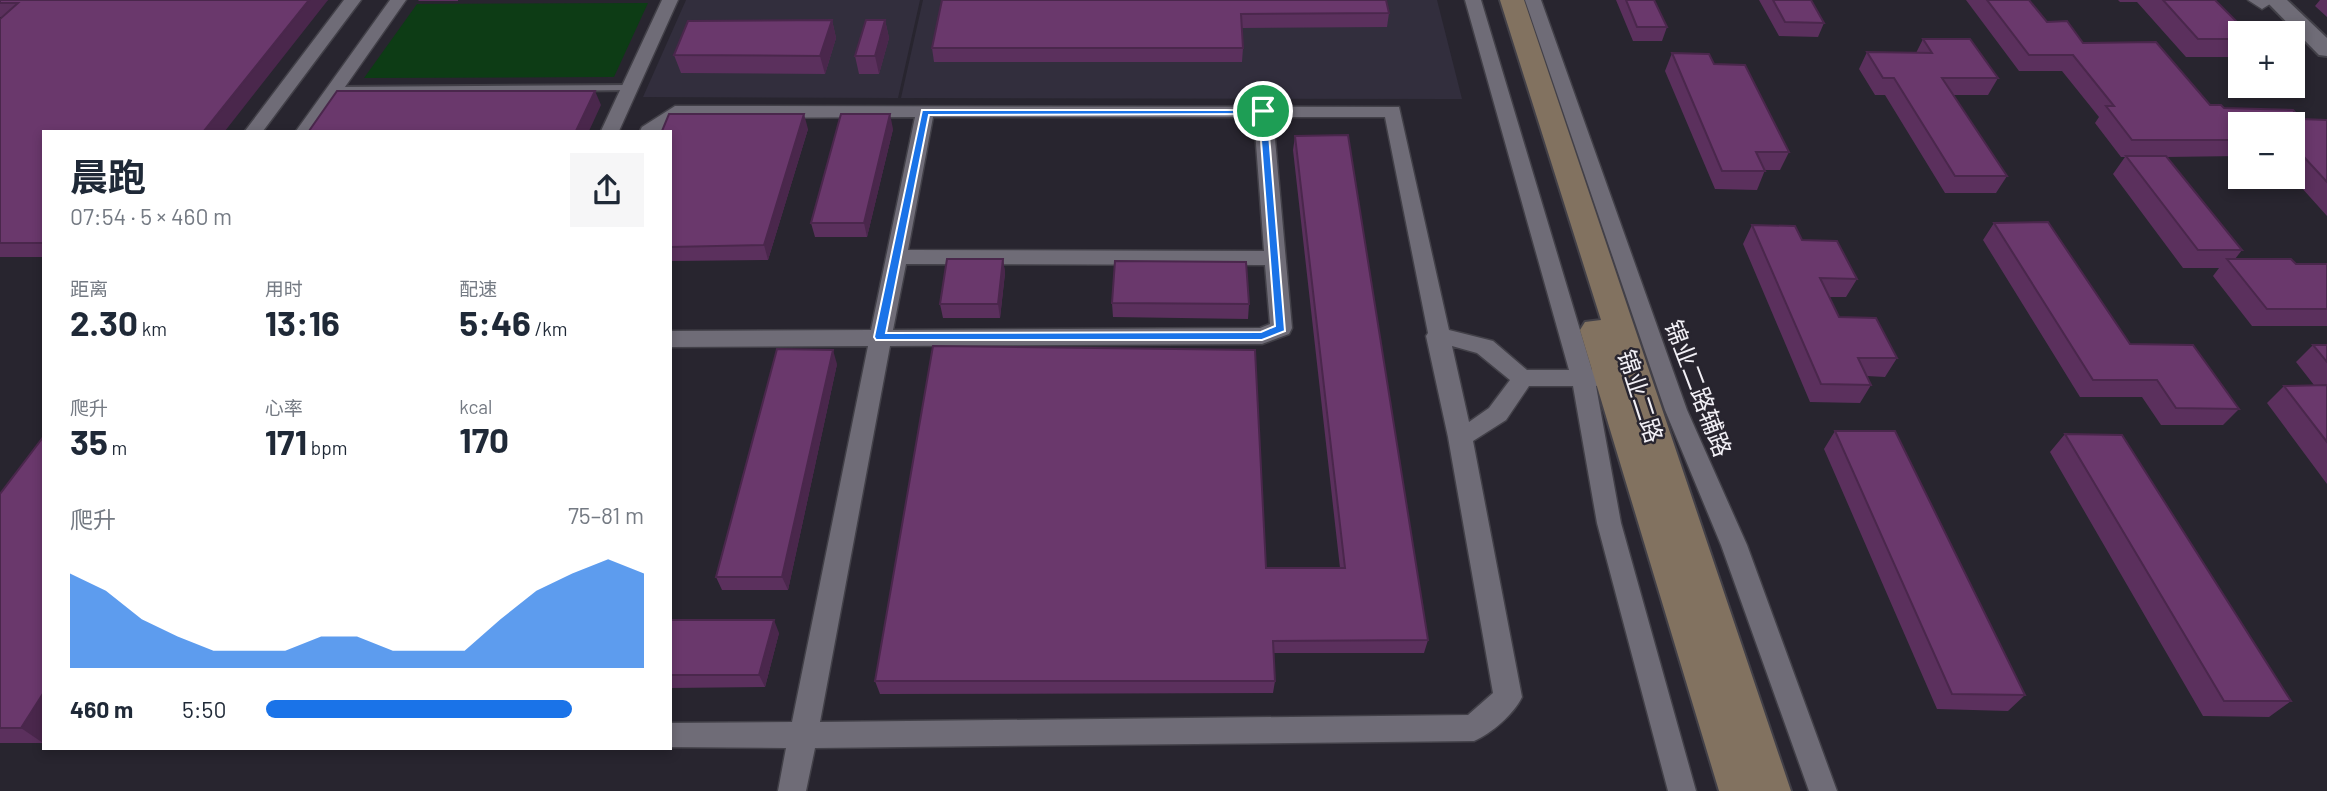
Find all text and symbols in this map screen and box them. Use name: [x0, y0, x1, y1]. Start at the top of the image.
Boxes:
map controls: [2228, 21, 2305, 189]
button: +: [2228, 21, 2305, 98]
pin: [1233, 81, 1293, 141]
icon: arrive: [1244, 92, 1282, 130]
button: −: [2228, 112, 2305, 189]
text: 晨跑: [70, 153, 146, 199]
button: share: [570, 153, 644, 227]
text: 07:54 · 5 × 460 m: [70, 202, 232, 230]
text: 距离: [70, 277, 108, 300]
text: 用时: [265, 277, 303, 300]
text: 配速: [459, 277, 497, 300]
text: 2.30: [70, 301, 138, 343]
text: 13:16: [265, 301, 340, 343]
text: 5:46: [459, 301, 531, 343]
street label: 锦业二路辅路: [1660, 316, 1738, 460]
text: km: [138, 317, 167, 340]
text: /km: [531, 317, 568, 340]
street label: 锦业二路: [1612, 346, 1670, 446]
text: kcal: [459, 395, 492, 418]
text: 爬升: [70, 396, 108, 419]
text: 心率: [265, 396, 303, 419]
text: 170: [459, 418, 509, 460]
text: 35: [70, 420, 108, 462]
text: 171: [265, 420, 307, 462]
text: m: [108, 436, 127, 459]
text: bpm: [307, 436, 347, 459]
text: 75–81 m: [568, 501, 644, 529]
text: 爬升: [70, 505, 116, 533]
text: 460 m: [70, 695, 133, 723]
text: 5:50: [182, 695, 226, 723]

